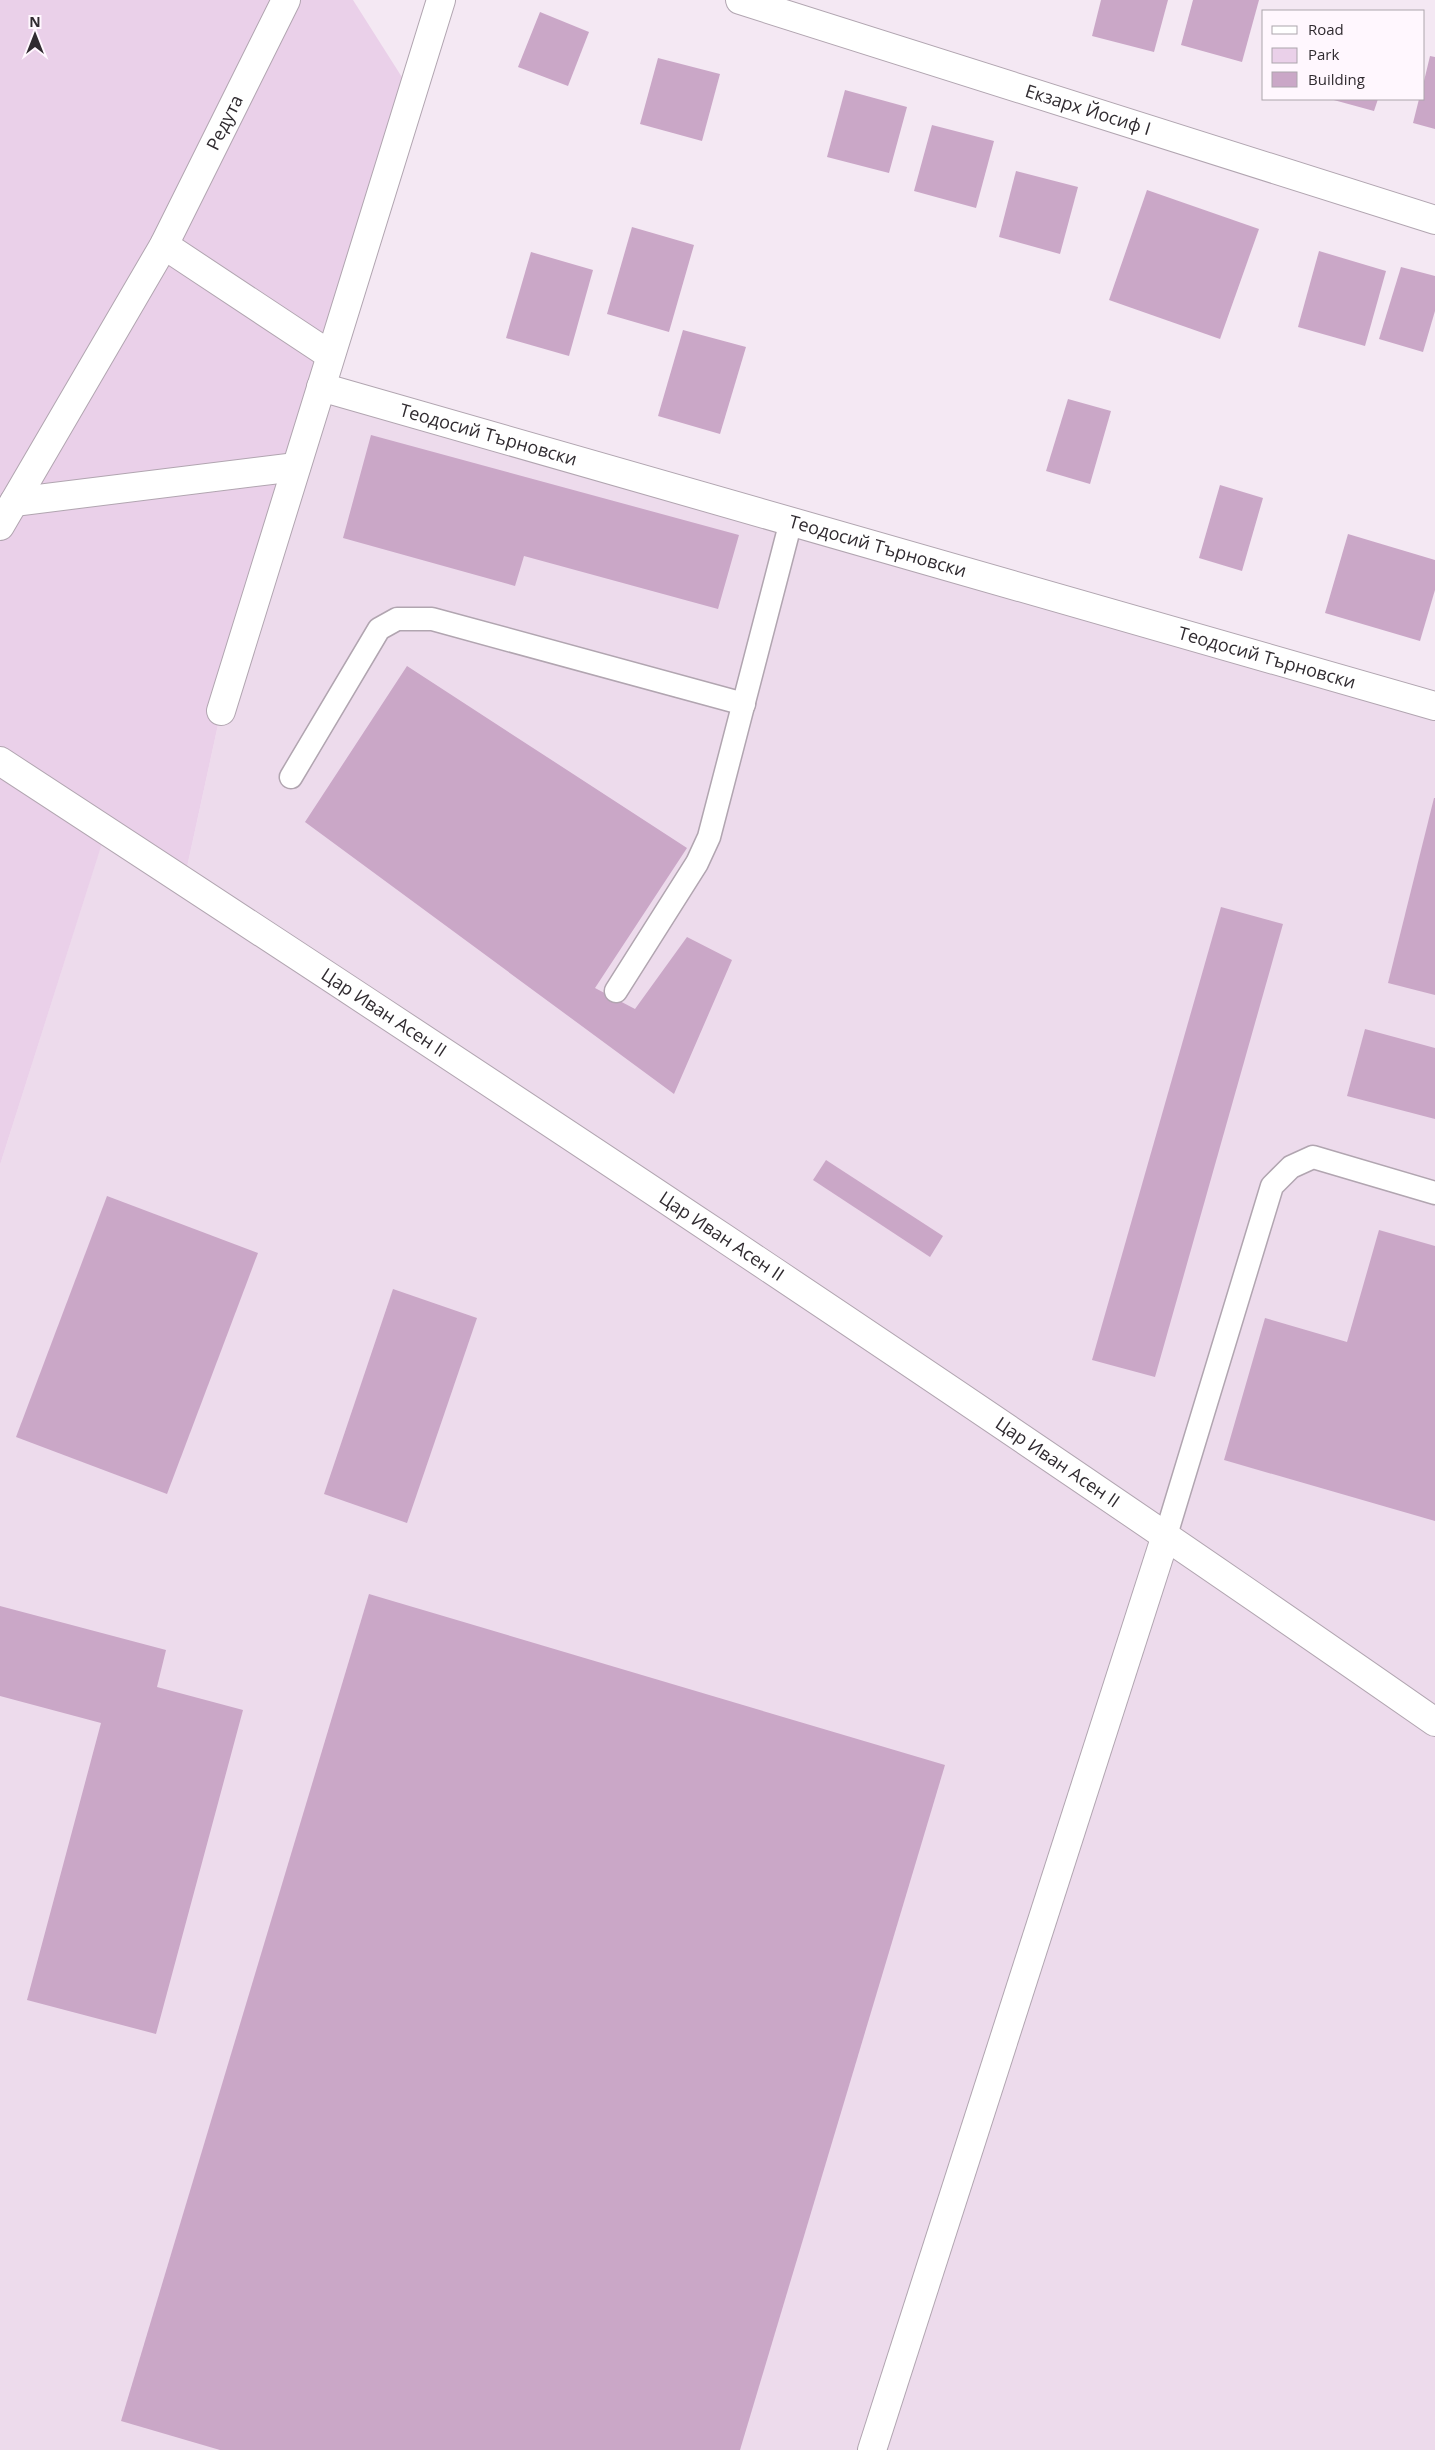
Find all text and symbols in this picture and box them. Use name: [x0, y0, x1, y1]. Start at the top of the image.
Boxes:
north arrow: [10, 10, 60, 60]
legend: [1262, 10, 1425, 100]
text: N: [29, 12, 41, 31]
text: Road: [1308, 19, 1344, 39]
text: Park: [1308, 44, 1339, 64]
text: Building: [1308, 69, 1365, 89]
street label: Екзарх Йосиф I: [1023, 78, 1154, 140]
street label: Редута: [200, 91, 248, 154]
street label: Теодосий Търновски: [397, 397, 580, 471]
street label: Теодосий Търновски: [786, 509, 969, 582]
street label: Теодосий Търновски: [1176, 620, 1359, 694]
street label: Цар Иван Асен II: [317, 962, 452, 1062]
street label: Цар Иван Асен II: [655, 1185, 789, 1286]
street label: Цар Иван Асен II: [991, 1411, 1125, 1512]

